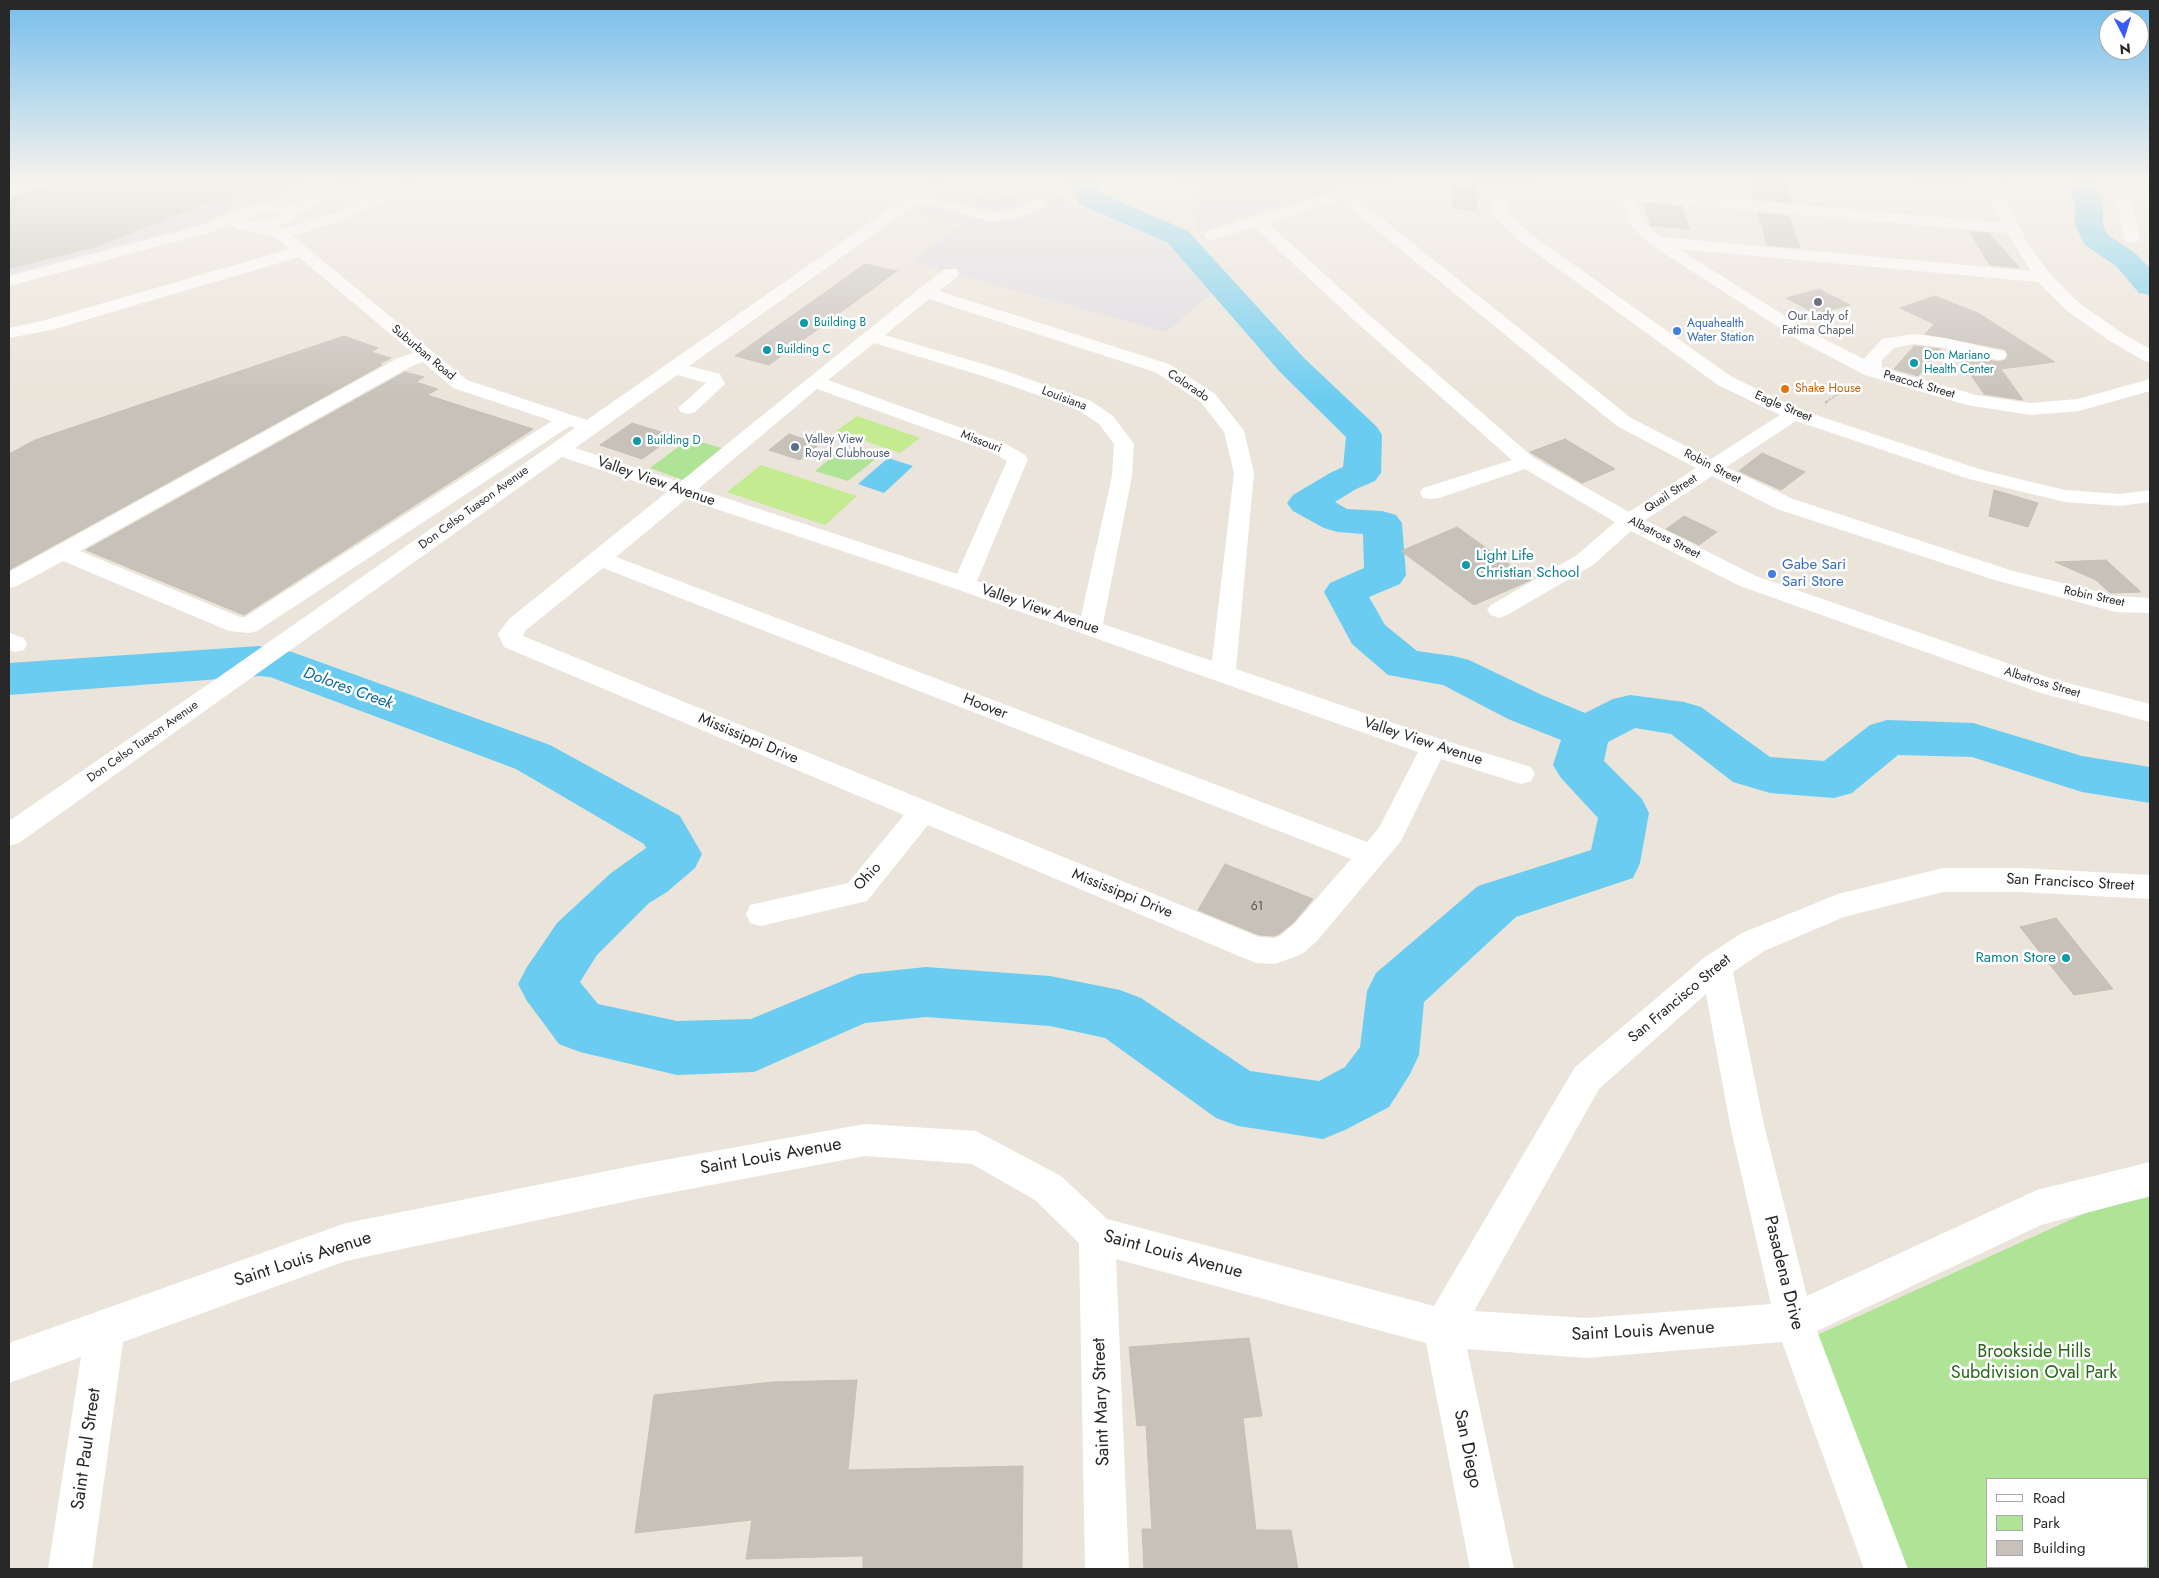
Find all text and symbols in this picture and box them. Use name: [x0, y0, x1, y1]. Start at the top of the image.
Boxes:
north arrow: [2099, 10, 2149, 60]
text: N: [2119, 38, 2132, 59]
marker: Our Lady of Fatima Chapel: [1812, 296, 1824, 308]
place label: Our Lady of Fatima Chapel: [1782, 310, 1854, 338]
place label: Building B: [814, 316, 866, 330]
marker: Building B: [798, 317, 810, 329]
place label: Aquahealth Water Station: [1687, 317, 1754, 345]
street label: Suburban Road: [388, 322, 458, 384]
marker: Aquahealth Water Station: [1671, 325, 1683, 337]
place label: Building C: [777, 343, 831, 357]
marker: Building C: [761, 344, 773, 356]
place label: Don Mariano Health Center: [1924, 349, 1994, 377]
marker: Don Mariano Health Center: [1908, 357, 1920, 369]
street label: Colorado: [1164, 367, 1212, 405]
street label: Peacock Street: [1882, 368, 1956, 402]
place label: Shake House: [1795, 382, 1861, 396]
marker: Shake House: [1779, 383, 1791, 395]
street label: Louisiana: [1039, 384, 1089, 414]
street label: Eagle Street: [1752, 389, 1814, 425]
street label: Missouri: [959, 428, 1003, 456]
place label: Valley View Royal Clubhouse: [805, 433, 890, 461]
place label: Building D: [647, 434, 701, 448]
marker: Building D: [631, 435, 643, 447]
marker: Valley View Royal Clubhouse: [789, 441, 801, 453]
street label: Robin Street: [1681, 447, 1743, 487]
street label: Valley View Avenue: [595, 453, 717, 511]
street label: Don Celso Tuason Avenue: [416, 463, 532, 553]
street label: Quail Street: [1642, 472, 1700, 516]
street label: Albatross Street: [1626, 514, 1702, 562]
place label: Light Life Christian School: [1476, 547, 1579, 582]
place label: Gabe Sari Sari Store: [1782, 556, 1846, 591]
marker: Light Life Christian School: [1460, 559, 1472, 571]
marker: Gabe Sari Sari Store: [1766, 568, 1778, 580]
street label: Valley View Avenue: [979, 581, 1101, 639]
street label: Robin Street: [2062, 584, 2126, 610]
water label: Dolores Creek: [301, 664, 395, 714]
street label: Albatross Street: [2002, 665, 2082, 701]
street label: Hoover: [960, 690, 1010, 724]
street label: Don Celso Tuason Avenue: [85, 698, 201, 786]
street label: Mississippi Drive: [695, 710, 801, 768]
street label: Valley View Avenue: [1361, 714, 1485, 770]
street label: Ohio: [851, 859, 885, 895]
street label: Mississippi Drive: [1069, 866, 1175, 922]
street label: San Francisco Street: [2006, 871, 2134, 895]
house number: 61: [1251, 900, 1263, 914]
place label: Ramon Store: [1975, 949, 2056, 967]
street label: San Francisco Street: [1625, 951, 1735, 1047]
marker: Ramon Store: [2060, 952, 2072, 964]
street label: Saint Louis Avenue: [699, 1134, 843, 1180]
street label: Pasadena Drive: [1758, 1214, 1808, 1332]
street label: Saint Louis Avenue: [1101, 1226, 1245, 1284]
street label: Saint Louis Avenue: [232, 1228, 374, 1292]
street label: Saint Louis Avenue: [1571, 1317, 1715, 1347]
street label: Saint Mary Street: [1089, 1337, 1115, 1467]
park label: Brookside Hills Subdivision Oval Park: [1951, 1342, 2117, 1385]
street label: Saint Paul Street: [68, 1387, 106, 1511]
street label: San Diego: [1448, 1408, 1486, 1490]
legend: [1986, 1478, 2149, 1568]
text: Road: [2033, 1487, 2065, 1509]
text: Park: [2033, 1512, 2060, 1534]
text: Building: [2033, 1537, 2085, 1559]

